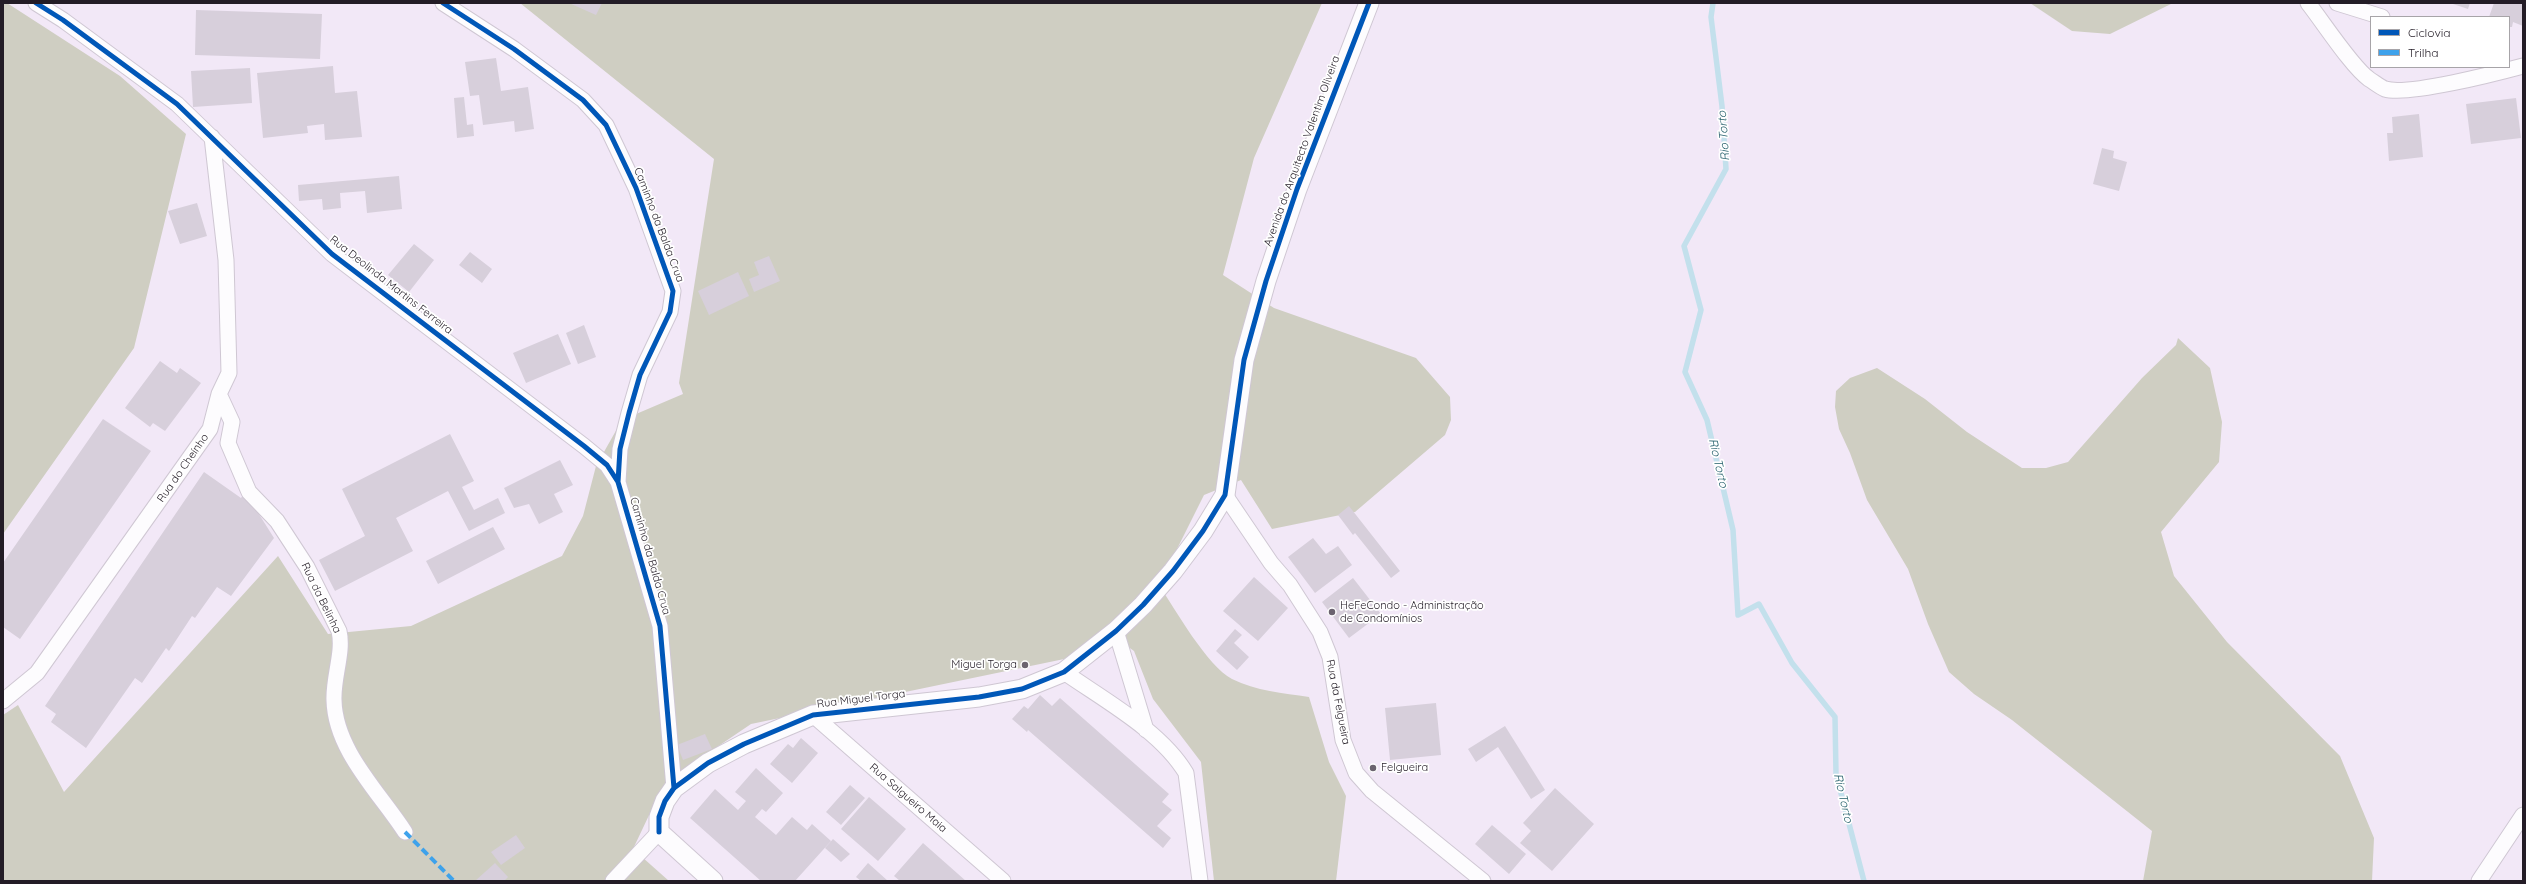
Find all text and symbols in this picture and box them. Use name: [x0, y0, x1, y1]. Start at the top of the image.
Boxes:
legend: [2370, 16, 2510, 68]
text: Ciclovia: [2408, 25, 2451, 40]
text: Trilha: [2408, 45, 2439, 60]
street label: Avenida do Arquitecto Valentim Oliveira: [1261, 54, 1343, 248]
water label: Rio Torto: [1715, 111, 1733, 161]
street label: Caminho da Balda Crua: [631, 166, 687, 284]
street label: Rua Deolinda Martins Ferreira: [327, 233, 455, 337]
street label: Rua do Cheínho: [154, 431, 212, 505]
water label: Rio Torto: [1705, 437, 1731, 489]
street label: Caminho da Balda Crua: [627, 496, 673, 616]
street label: Rua da Belinha: [298, 560, 344, 636]
place label: HeFeCondo - Administração de Condomínios: [1340, 599, 1484, 625]
marker: HeFeCondo - Administração de Condomínios: [1327, 607, 1337, 617]
place label: Miguel Torga: [951, 658, 1017, 672]
street label: Rua da Felgueira: [1323, 658, 1353, 746]
marker: Miguel Torga: [1020, 660, 1030, 670]
street label: Rua Miguel Torga: [816, 687, 906, 711]
street label: Rua Salgueiro Maia: [867, 761, 949, 835]
place label: Felgueira: [1381, 761, 1428, 775]
marker: Felgueira: [1368, 763, 1378, 773]
water label: Rio Torto: [1830, 772, 1856, 824]

